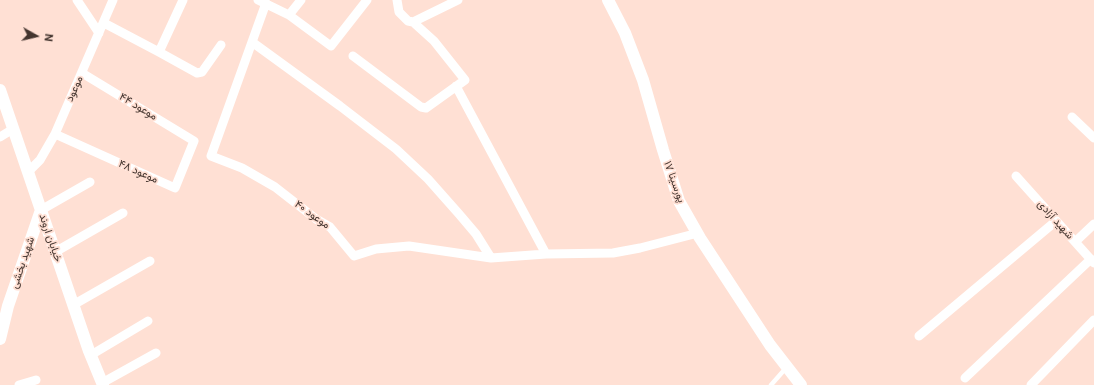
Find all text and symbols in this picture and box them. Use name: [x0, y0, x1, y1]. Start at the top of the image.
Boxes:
north arrow: [16, 16, 56, 56]
text: N: [41, 33, 55, 42]
street label: موعود: [64, 74, 86, 104]
street label: موعود ۴۴: [117, 91, 159, 123]
street label: موعود ۴۸: [116, 157, 160, 187]
street label: پورسینا ۱۷: [660, 159, 688, 205]
street label: موعود ۴۰: [292, 198, 332, 232]
street label: شهید آزادی: [1034, 198, 1076, 242]
street label: خیابان اروند: [36, 212, 64, 264]
street label: شهید بخشی: [8, 235, 38, 291]

